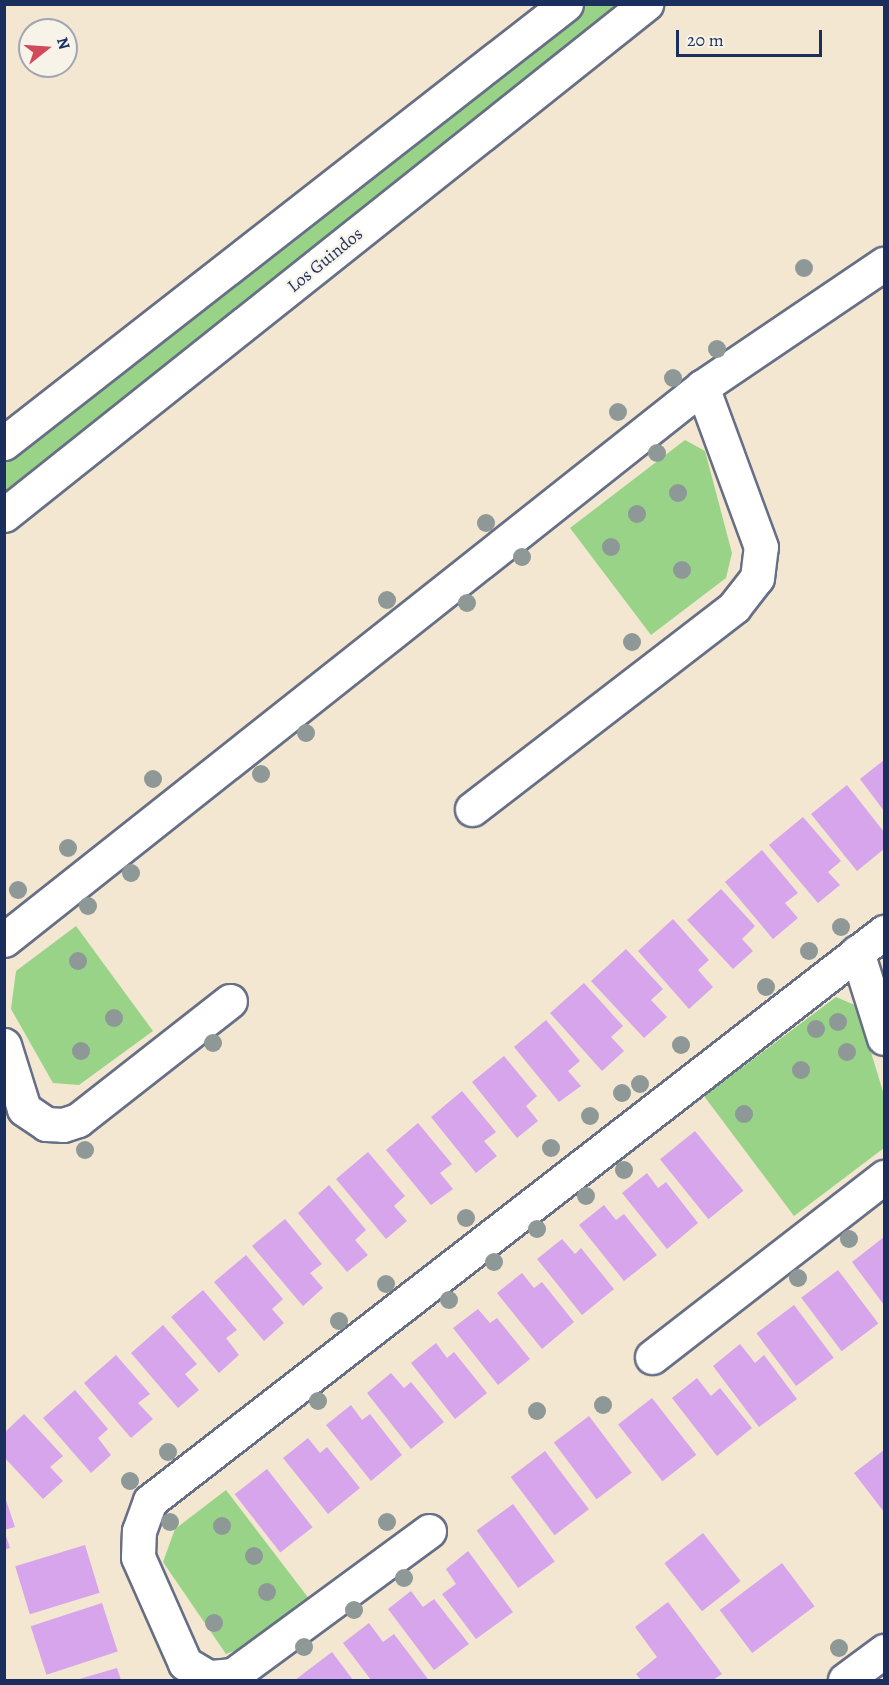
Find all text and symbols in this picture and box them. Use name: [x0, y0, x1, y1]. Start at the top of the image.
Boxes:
north arrow: [18, 18, 78, 78]
scale bar: [679, 18, 824, 56]
text: 20 m: [687, 28, 724, 52]
text: N: [51, 35, 76, 52]
street label: Los Guindos: [283, 223, 367, 297]

